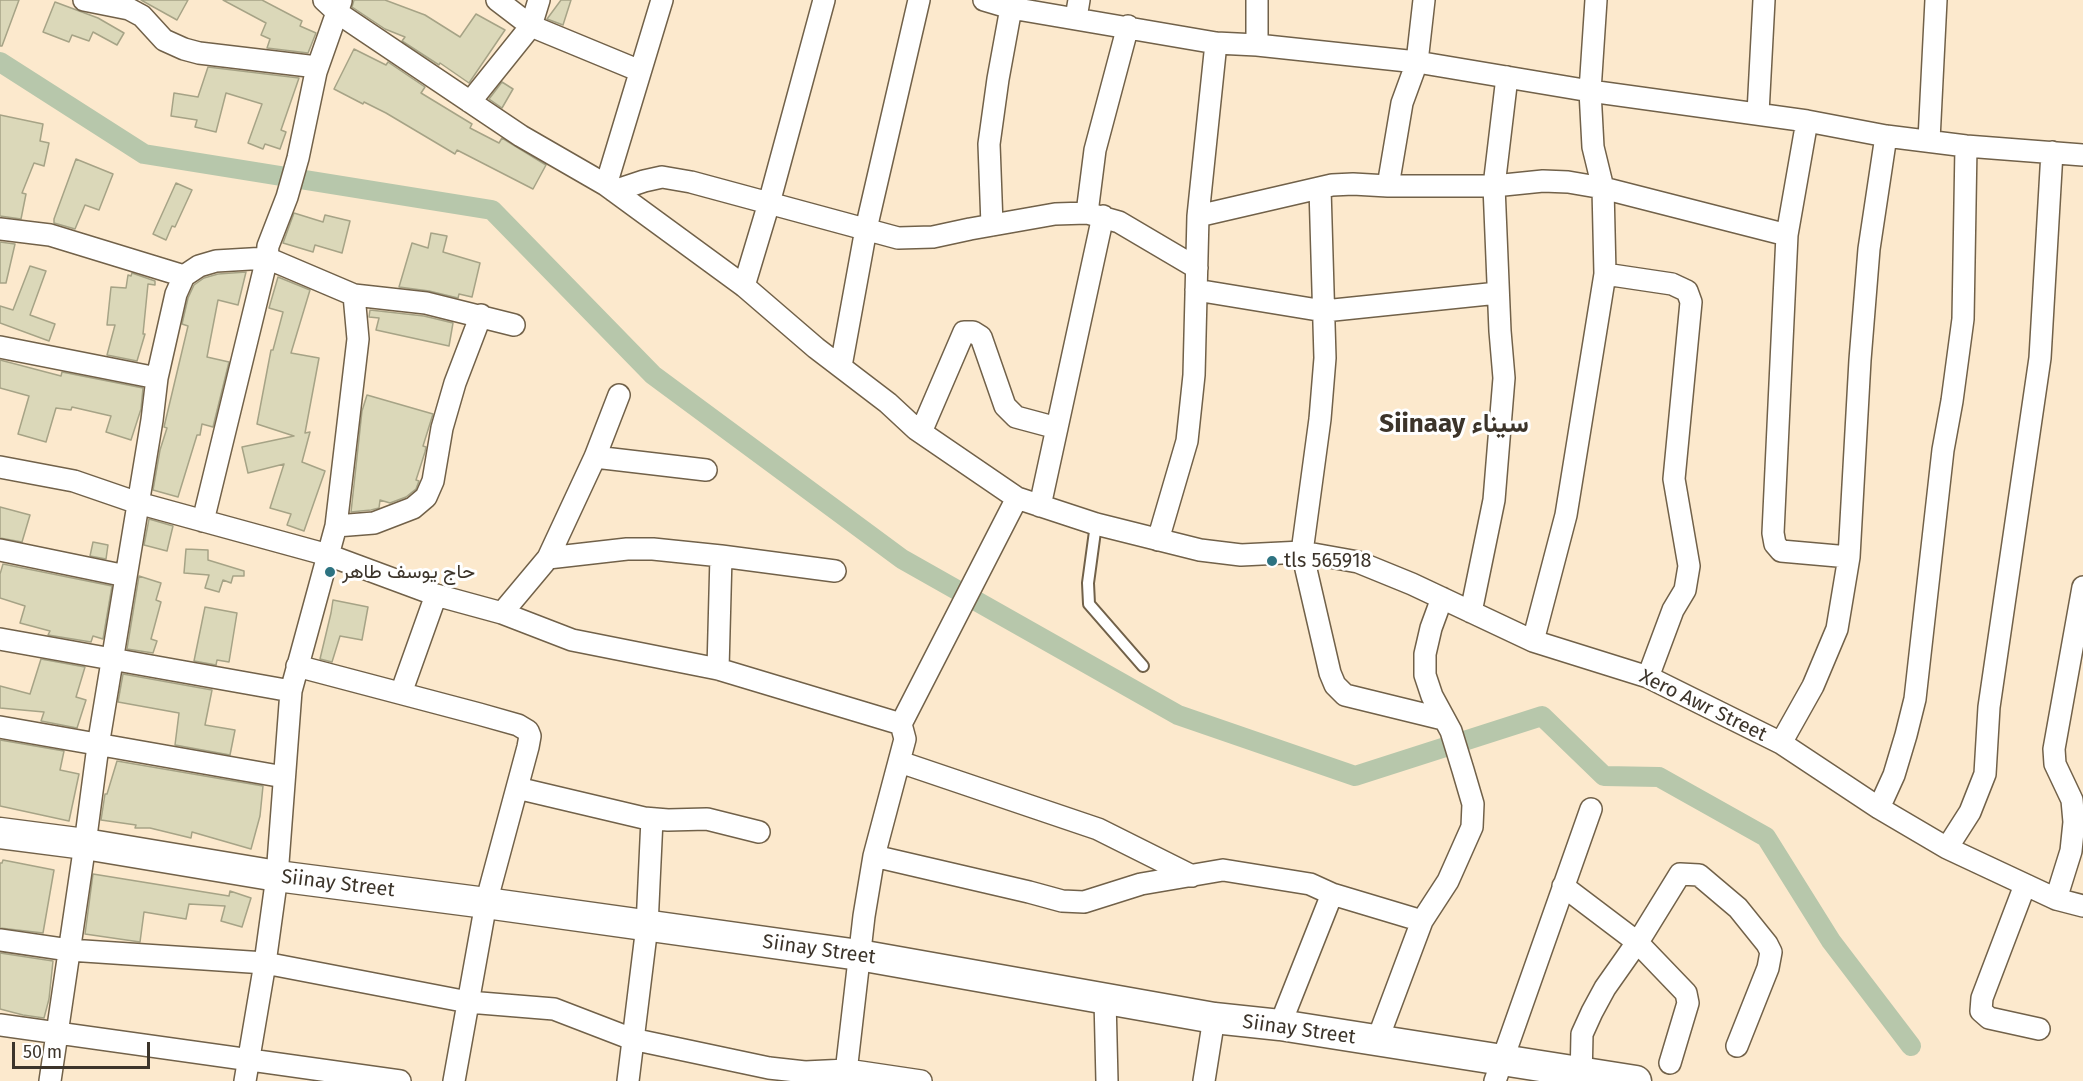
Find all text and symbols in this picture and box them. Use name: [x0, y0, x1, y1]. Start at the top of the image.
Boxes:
district label: Siinaay سيناء: [1379, 409, 1529, 441]
place label: tls 565918: [1284, 549, 1372, 573]
marker: tls 565918: [1265, 554, 1279, 568]
place label: حاج يوسف طاهر: [342, 560, 475, 584]
marker: حاج يوسف طاهر: [323, 565, 337, 579]
street label: Xero Awr Street: [1635, 665, 1771, 747]
street label: Siinay Street: [280, 865, 396, 903]
street label: Siinay Street: [761, 930, 877, 970]
street label: Siinay Street: [1241, 1010, 1357, 1050]
scale bar: [15, 1030, 153, 1068]
text: 50 m: [23, 1041, 62, 1063]

